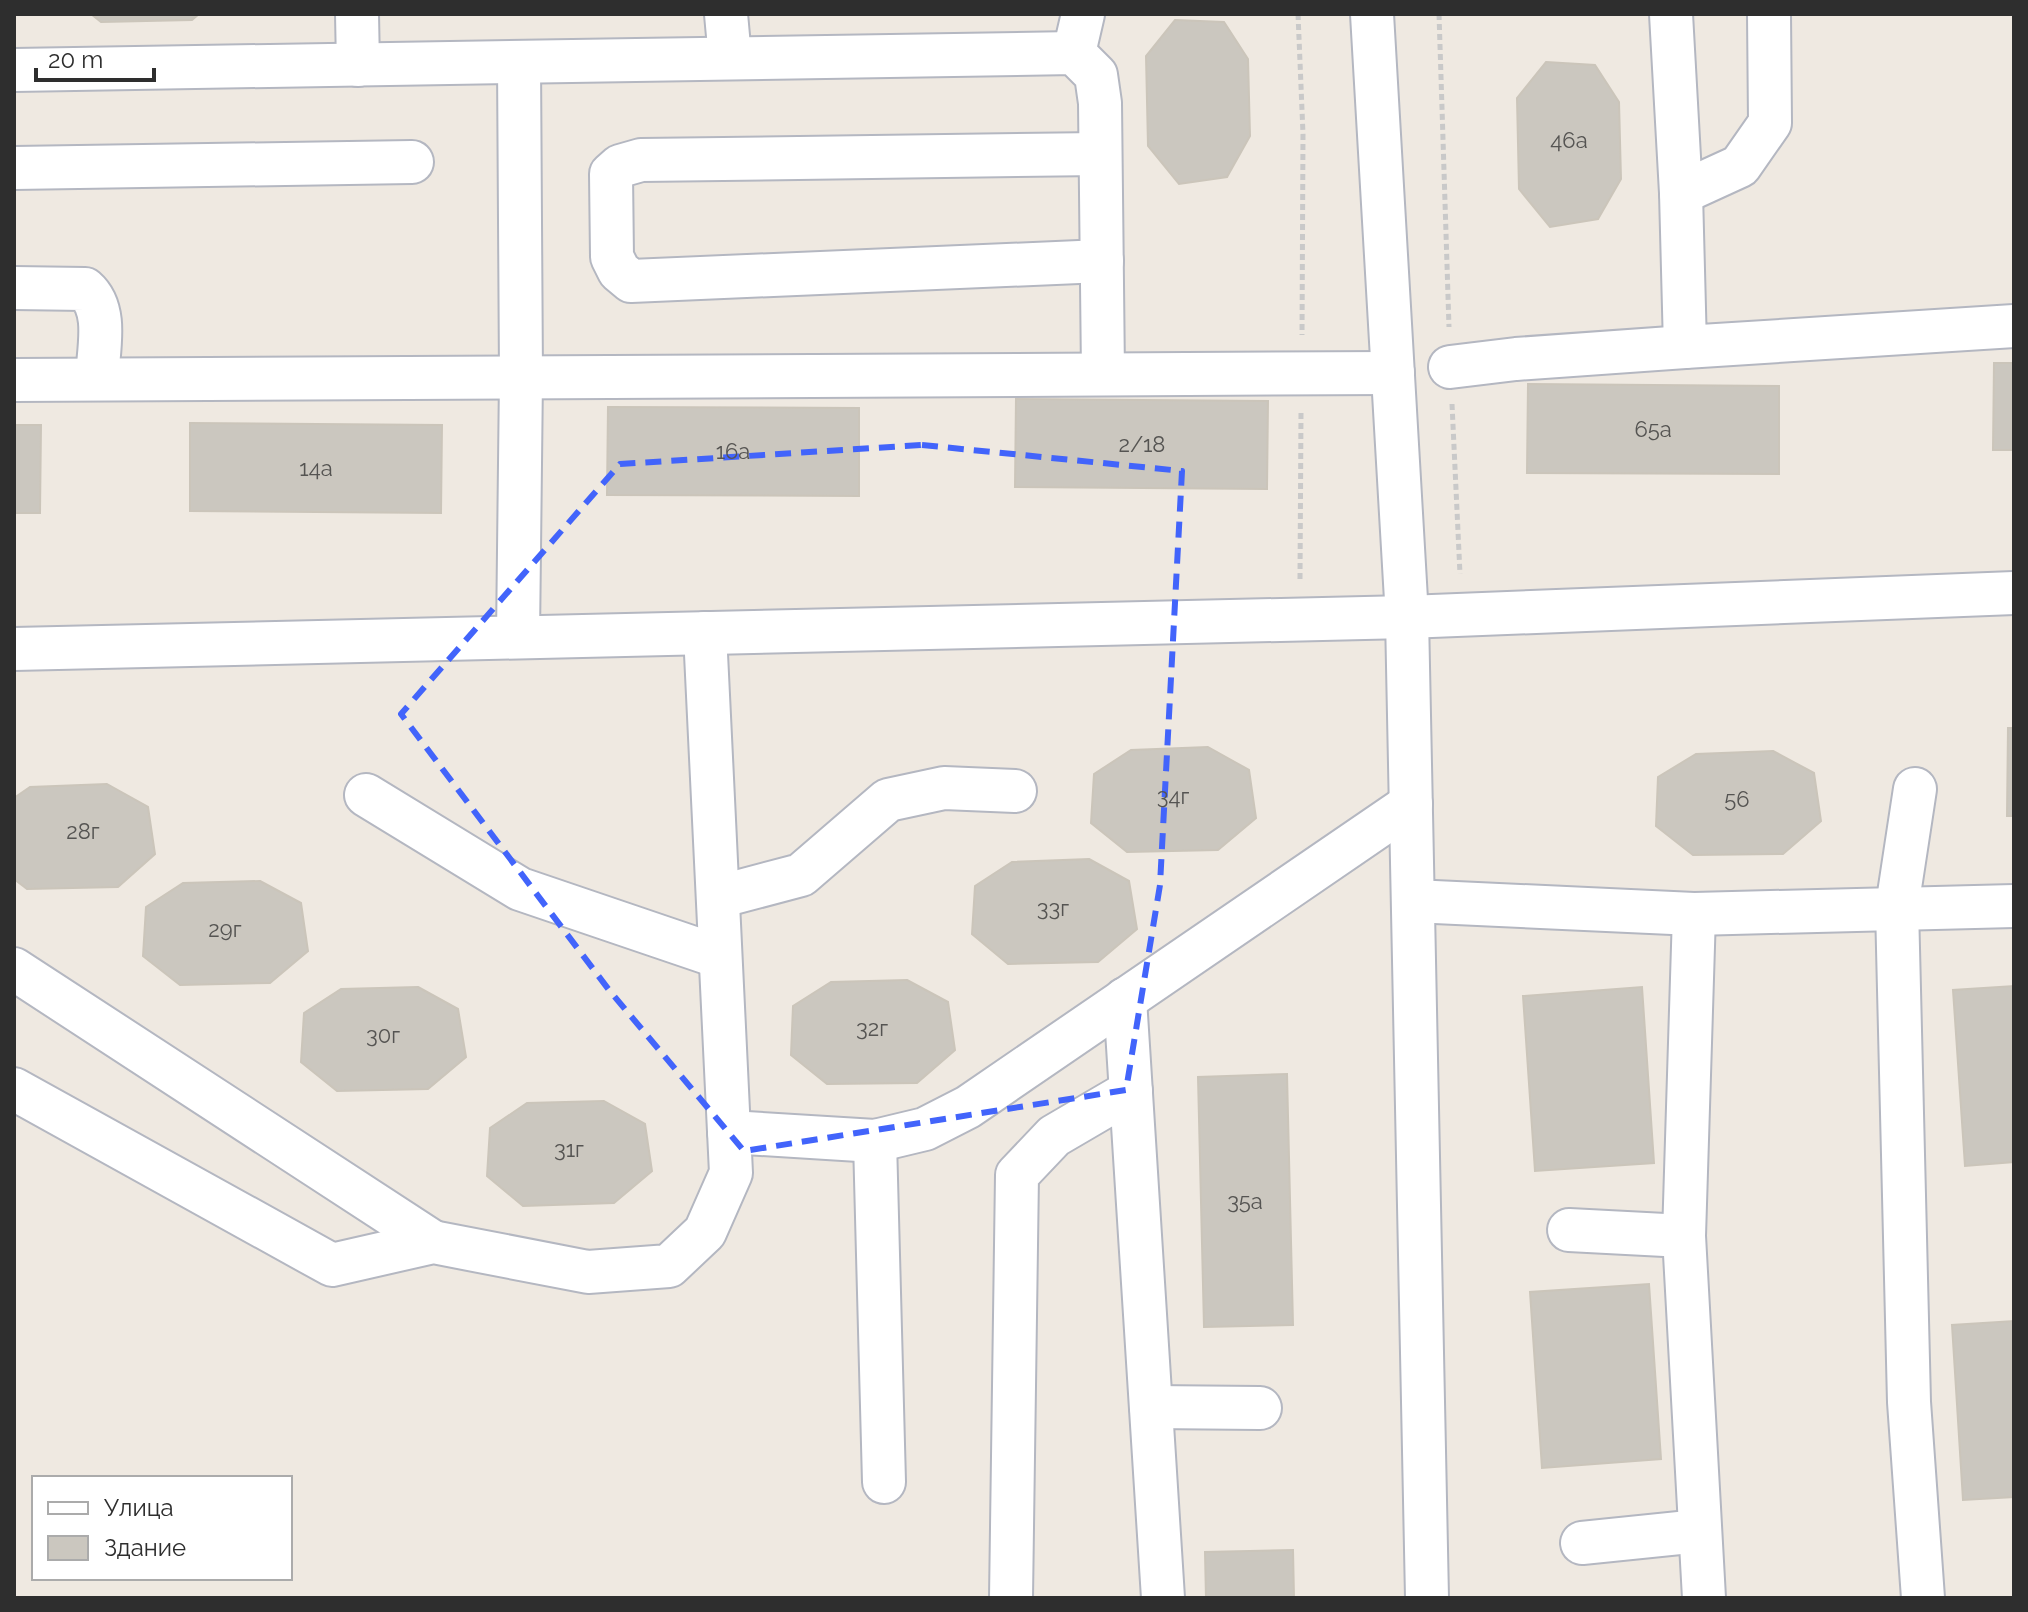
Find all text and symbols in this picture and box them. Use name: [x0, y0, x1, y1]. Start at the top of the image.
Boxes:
scale bar: [36, 32, 154, 82]
text: 20 m: [48, 45, 103, 74]
house number: 46а: [1550, 127, 1588, 153]
house number: 65а: [1634, 416, 1672, 442]
house number: 2/18: [1119, 431, 1165, 457]
house number: 16а: [716, 438, 750, 464]
house number: 14а: [299, 455, 333, 481]
house number: 34г: [1157, 783, 1189, 809]
house number: 56: [1724, 786, 1750, 812]
house number: 28г: [66, 818, 100, 844]
house number: 33г: [1037, 895, 1069, 921]
house number: 29г: [208, 916, 242, 942]
house number: 32г: [856, 1015, 888, 1041]
house number: 30г: [366, 1022, 400, 1048]
house number: 31г: [554, 1136, 584, 1162]
house number: 35а: [1227, 1188, 1263, 1214]
legend: [32, 1476, 292, 1580]
text: Улица: [104, 1493, 174, 1522]
text: Здание: [104, 1533, 186, 1562]

